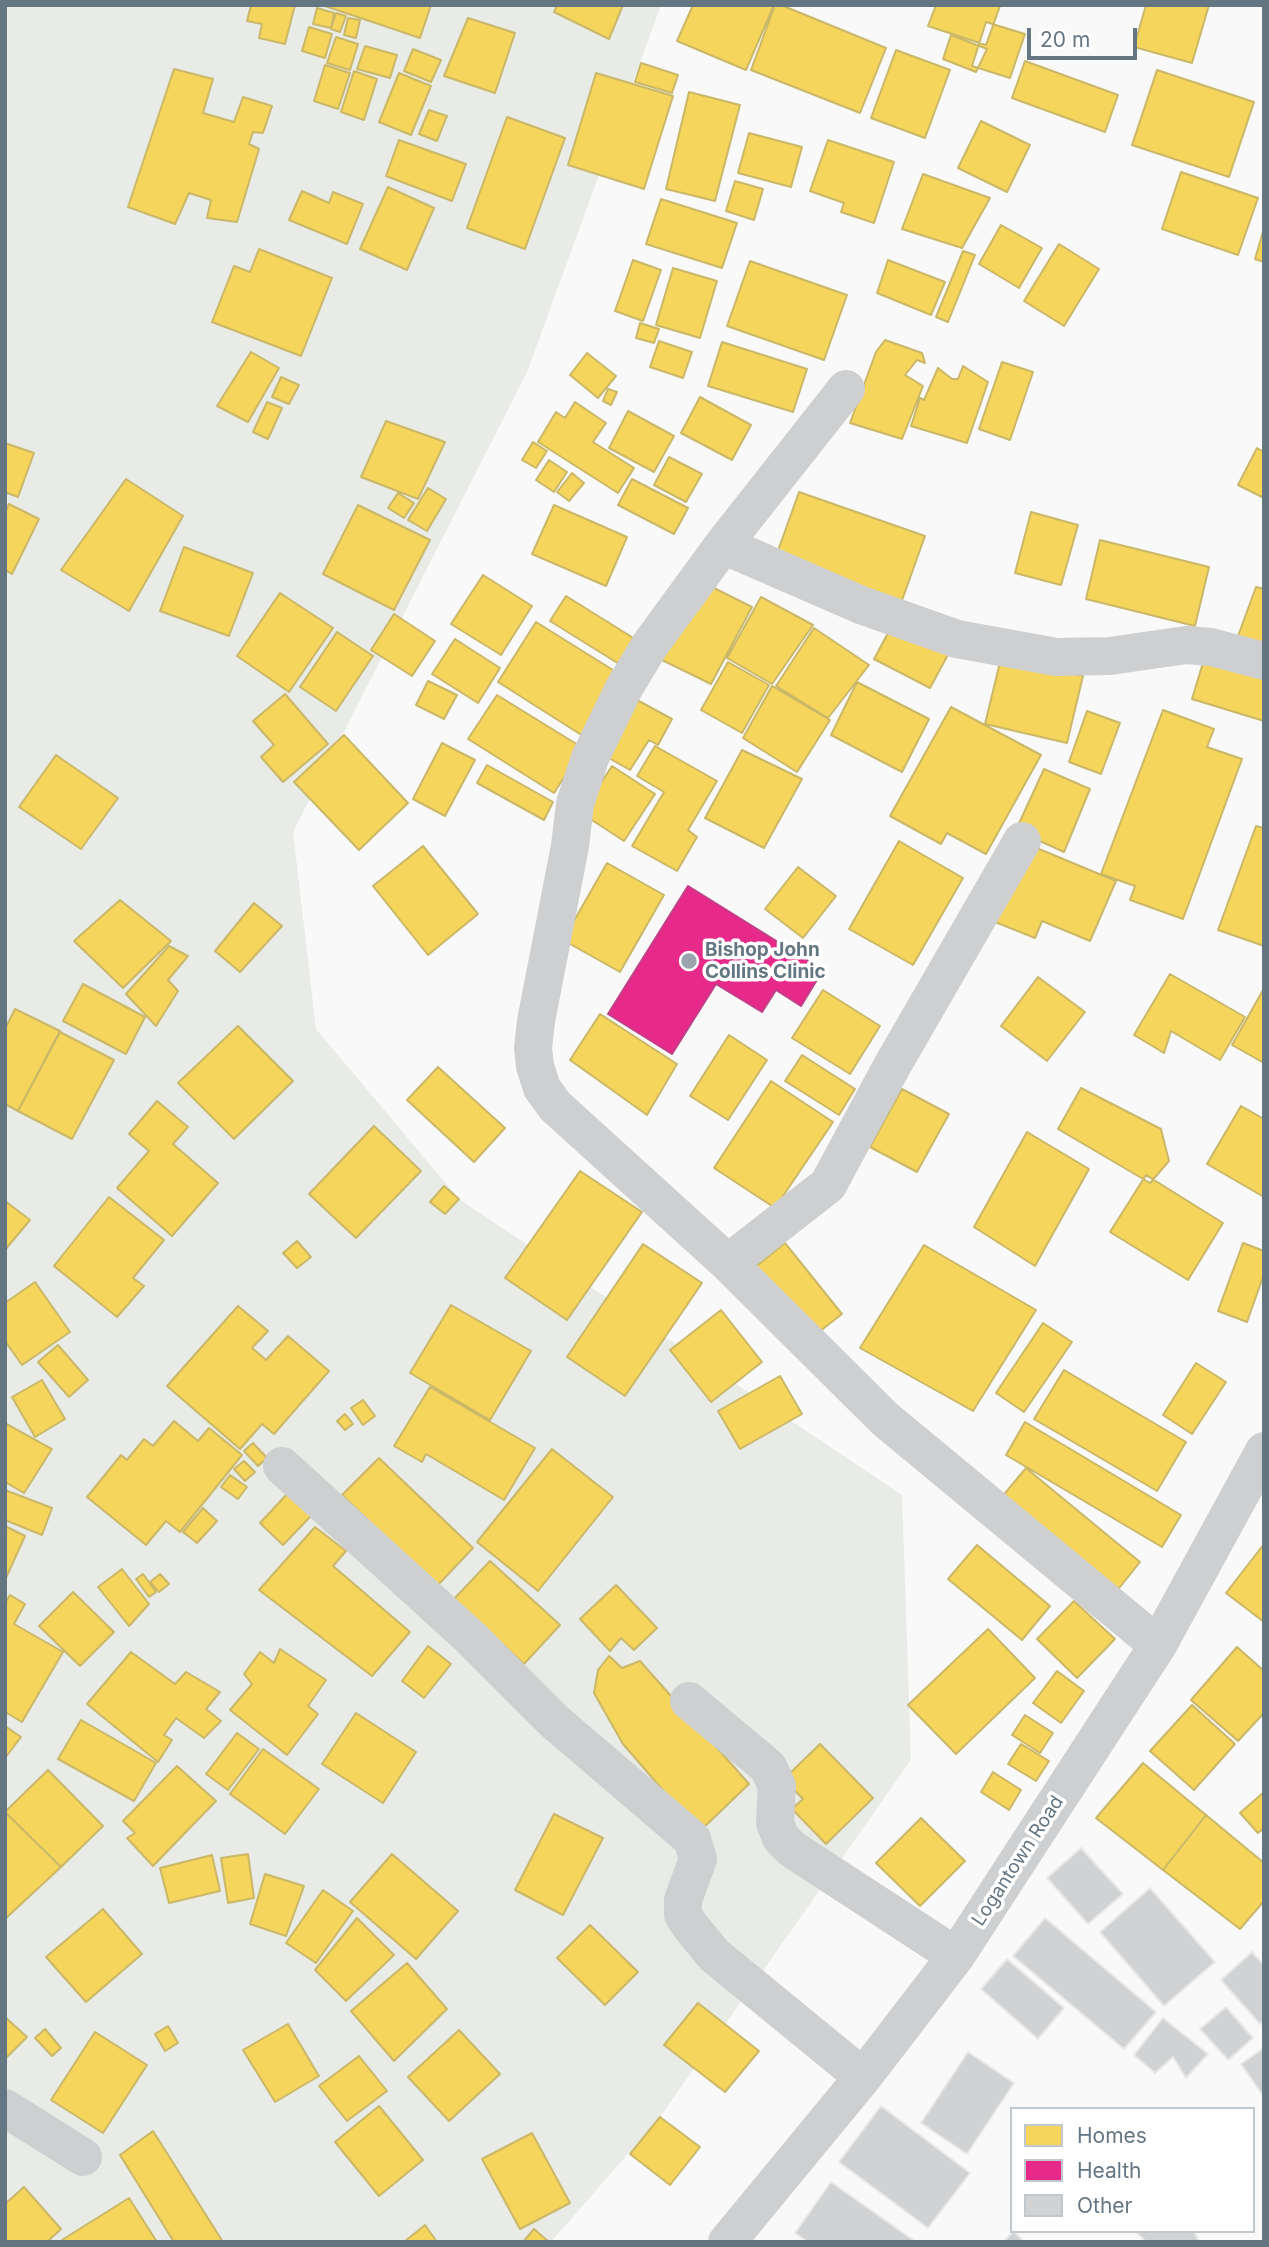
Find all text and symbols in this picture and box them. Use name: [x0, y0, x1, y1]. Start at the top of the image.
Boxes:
scale bar: [1031, 14, 1141, 58]
text: 20 m: [1040, 27, 1090, 52]
place label: Bishop John Collins Clinic: [705, 939, 826, 983]
marker: Bishop John Collins Clinic: [679, 951, 699, 971]
street label: Logantown Road: [967, 1792, 1069, 1930]
legend: [1010, 2107, 1255, 2233]
text: Homes: [1077, 2123, 1147, 2148]
text: Health: [1077, 2158, 1142, 2183]
text: Other: [1077, 2193, 1133, 2218]

